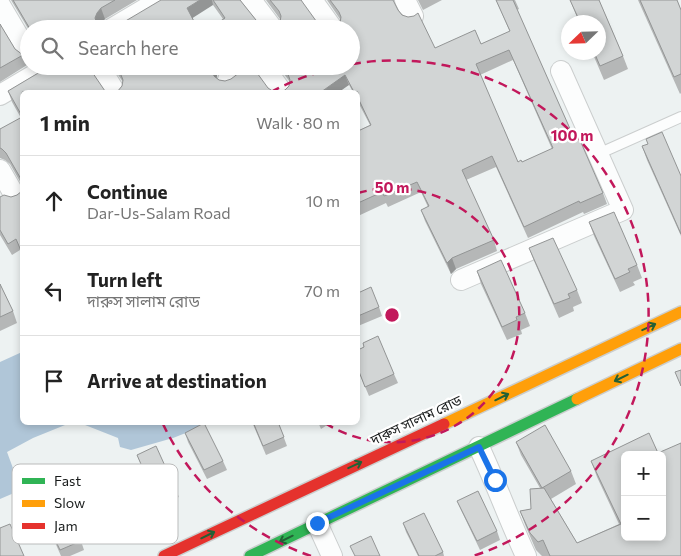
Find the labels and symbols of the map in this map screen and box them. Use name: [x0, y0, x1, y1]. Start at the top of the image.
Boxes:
north arrow: [561, 15, 606, 60]
text: 100 m: [551, 126, 593, 144]
text: 50 m: [375, 178, 409, 196]
centre of rings: [383, 306, 401, 324]
one-way arrow: [641, 322, 656, 331]
one-way arrow: [614, 373, 629, 383]
street label: দারুস সালাম রোড: [367, 391, 465, 449]
one-way arrow: [495, 391, 510, 401]
one-way arrow: [347, 460, 362, 470]
legend: [12, 464, 178, 544]
route start: [484, 469, 507, 492]
text: Fast: [54, 472, 81, 489]
text: Slow: [54, 494, 85, 511]
route end: [306, 512, 329, 535]
text: Jam: [54, 517, 78, 534]
one-way arrow: [200, 530, 215, 539]
one-way arrow: [278, 534, 293, 544]

